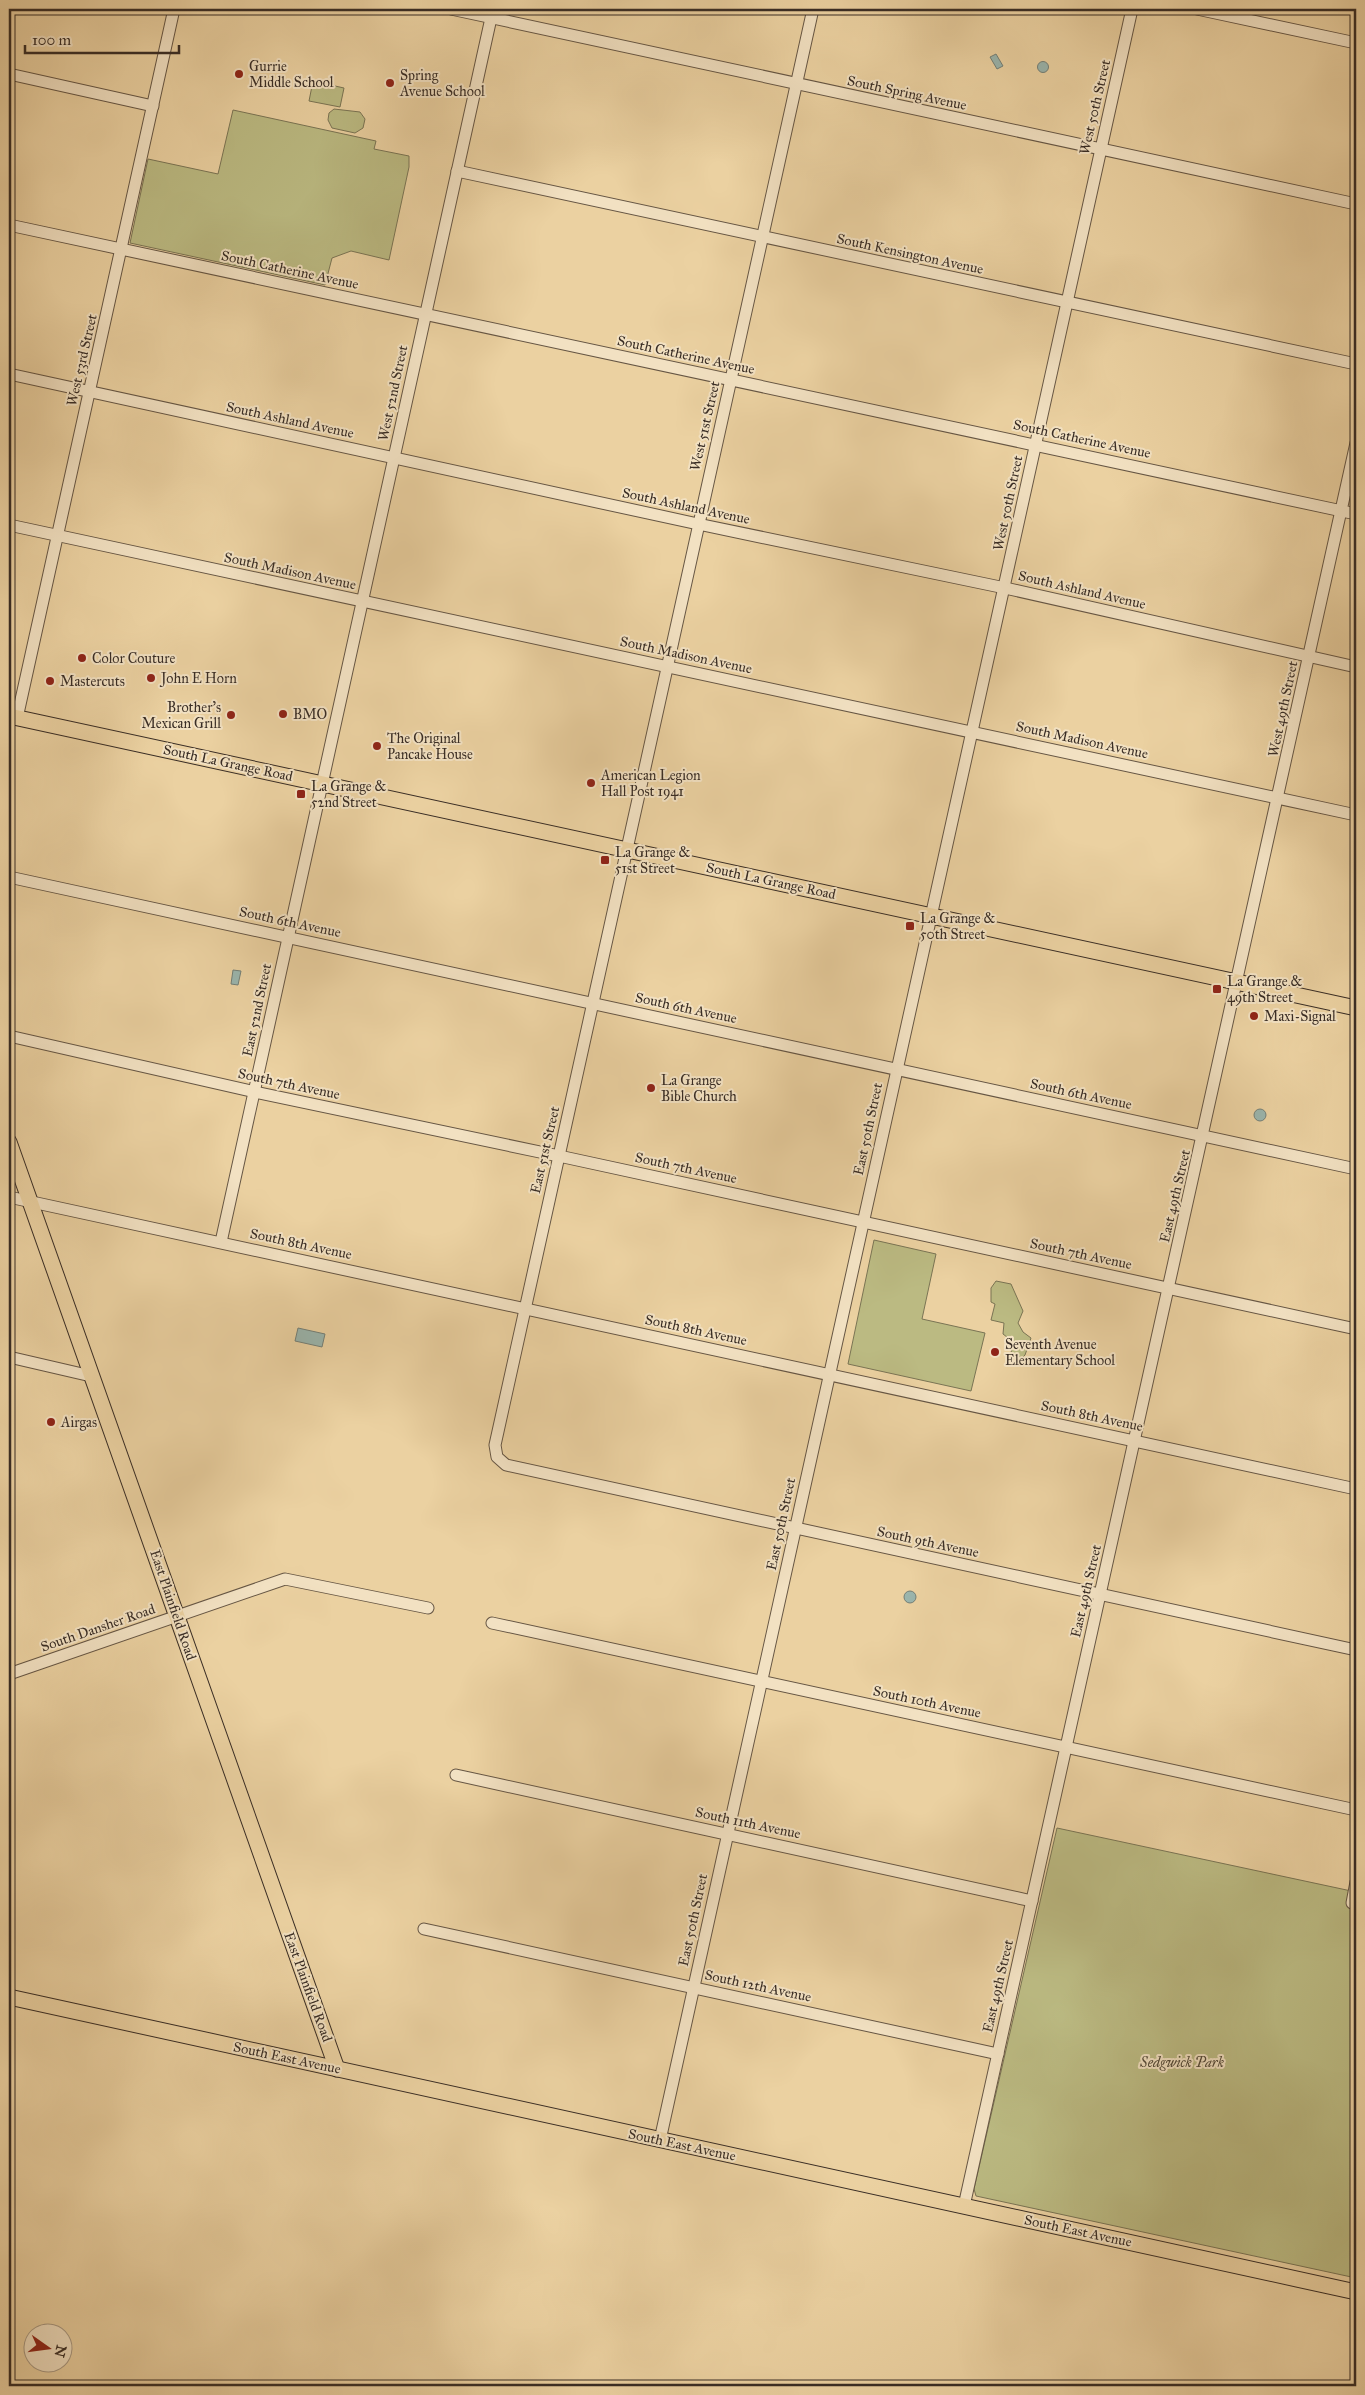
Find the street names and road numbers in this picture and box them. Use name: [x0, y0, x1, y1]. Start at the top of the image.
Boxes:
street label: West 50th Street: [1076, 58, 1114, 156]
street label: South Spring Avenue: [846, 72, 968, 114]
street label: South Kensington Avenue: [835, 230, 985, 278]
street label: South Catherine Avenue: [220, 247, 360, 293]
street label: West 53rd Street: [63, 312, 101, 408]
street label: South Catherine Avenue: [616, 332, 756, 378]
street label: West 52nd Street: [375, 344, 411, 442]
street label: West 51st Street: [686, 379, 724, 473]
street label: South Ashland Avenue: [225, 398, 356, 442]
street label: South Catherine Avenue: [1012, 416, 1152, 462]
street label: West 50th Street: [990, 454, 1026, 552]
street label: South Ashland Avenue: [621, 484, 752, 528]
street label: South Madison Avenue: [222, 549, 358, 593]
street label: South Ashland Avenue: [1017, 567, 1147, 613]
street label: South Madison Avenue: [618, 633, 754, 677]
street label: West 49th Street: [1265, 660, 1301, 758]
street label: South Madison Avenue: [1014, 718, 1150, 762]
street label: South La Grange Road: [162, 741, 294, 785]
street label: South La Grange Road: [705, 859, 837, 903]
street label: South 6th Avenue: [238, 903, 342, 941]
street label: East 52nd Street: [239, 962, 275, 1058]
street label: South 6th Avenue: [634, 989, 738, 1027]
street label: South 7th Avenue: [237, 1065, 342, 1103]
street label: South 6th Avenue: [1029, 1075, 1133, 1113]
street label: East 50th Street: [850, 1081, 886, 1177]
street label: East 51st Street: [527, 1105, 563, 1195]
street label: East 49th Street: [1156, 1148, 1194, 1244]
street label: South 7th Avenue: [634, 1149, 739, 1187]
street label: South 8th Avenue: [249, 1225, 354, 1263]
street label: South 7th Avenue: [1029, 1235, 1134, 1273]
street label: South 8th Avenue: [644, 1311, 749, 1349]
street label: South 8th Avenue: [1040, 1397, 1145, 1435]
street label: East 50th Street: [763, 1476, 799, 1572]
street label: South 9th Avenue: [875, 1523, 981, 1561]
street label: East 49th Street: [1067, 1543, 1105, 1639]
street label: East Plainfield Road: [146, 1548, 200, 1662]
street label: South Dansher Road: [39, 1600, 157, 1656]
street label: South 10th Avenue: [872, 1682, 983, 1722]
street label: South 11th Avenue: [694, 1804, 802, 1842]
street label: East 50th Street: [675, 1872, 711, 1968]
street label: East Plainfield Road: [280, 1930, 336, 2044]
street label: East 49th Street: [979, 1938, 1017, 2034]
street label: South 12th Avenue: [703, 1966, 813, 2006]
street label: South East Avenue: [232, 2038, 342, 2078]
street label: South East Avenue: [627, 2125, 737, 2165]
street label: South East Avenue: [1023, 2211, 1133, 2251]

